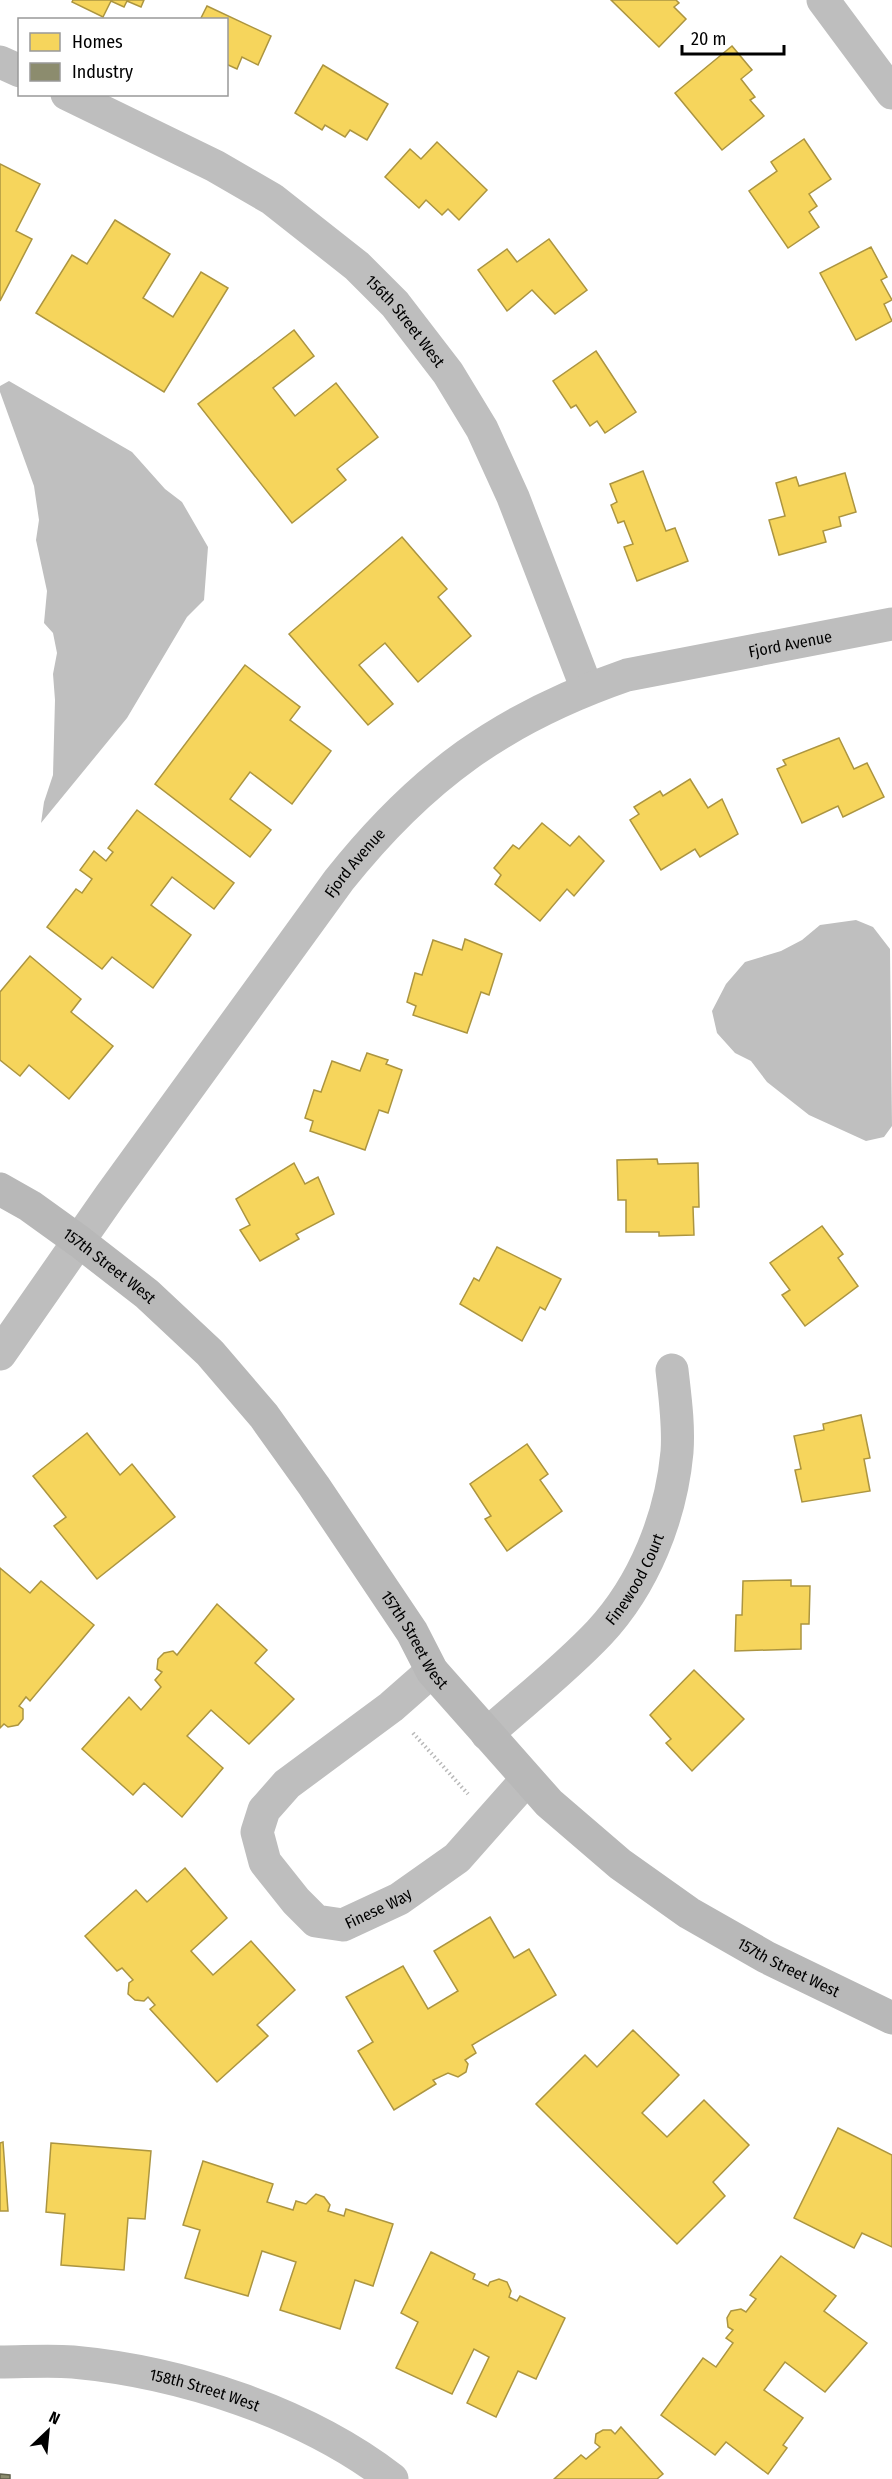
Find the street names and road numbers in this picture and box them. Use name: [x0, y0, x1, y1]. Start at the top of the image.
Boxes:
street label: 156th Street West: [361, 271, 449, 371]
street label: Fjord Avenue: [747, 627, 834, 661]
street label: Fjord Avenue: [321, 824, 389, 901]
street label: 157th Street West: [59, 1224, 160, 1308]
street label: Finewood Court: [601, 1530, 668, 1629]
street label: 157th Street West: [377, 1587, 453, 1693]
street label: Finese Way: [342, 1884, 416, 1933]
street label: 157th Street West: [734, 1934, 843, 2002]
street label: 158th Street West: [148, 2365, 263, 2416]

